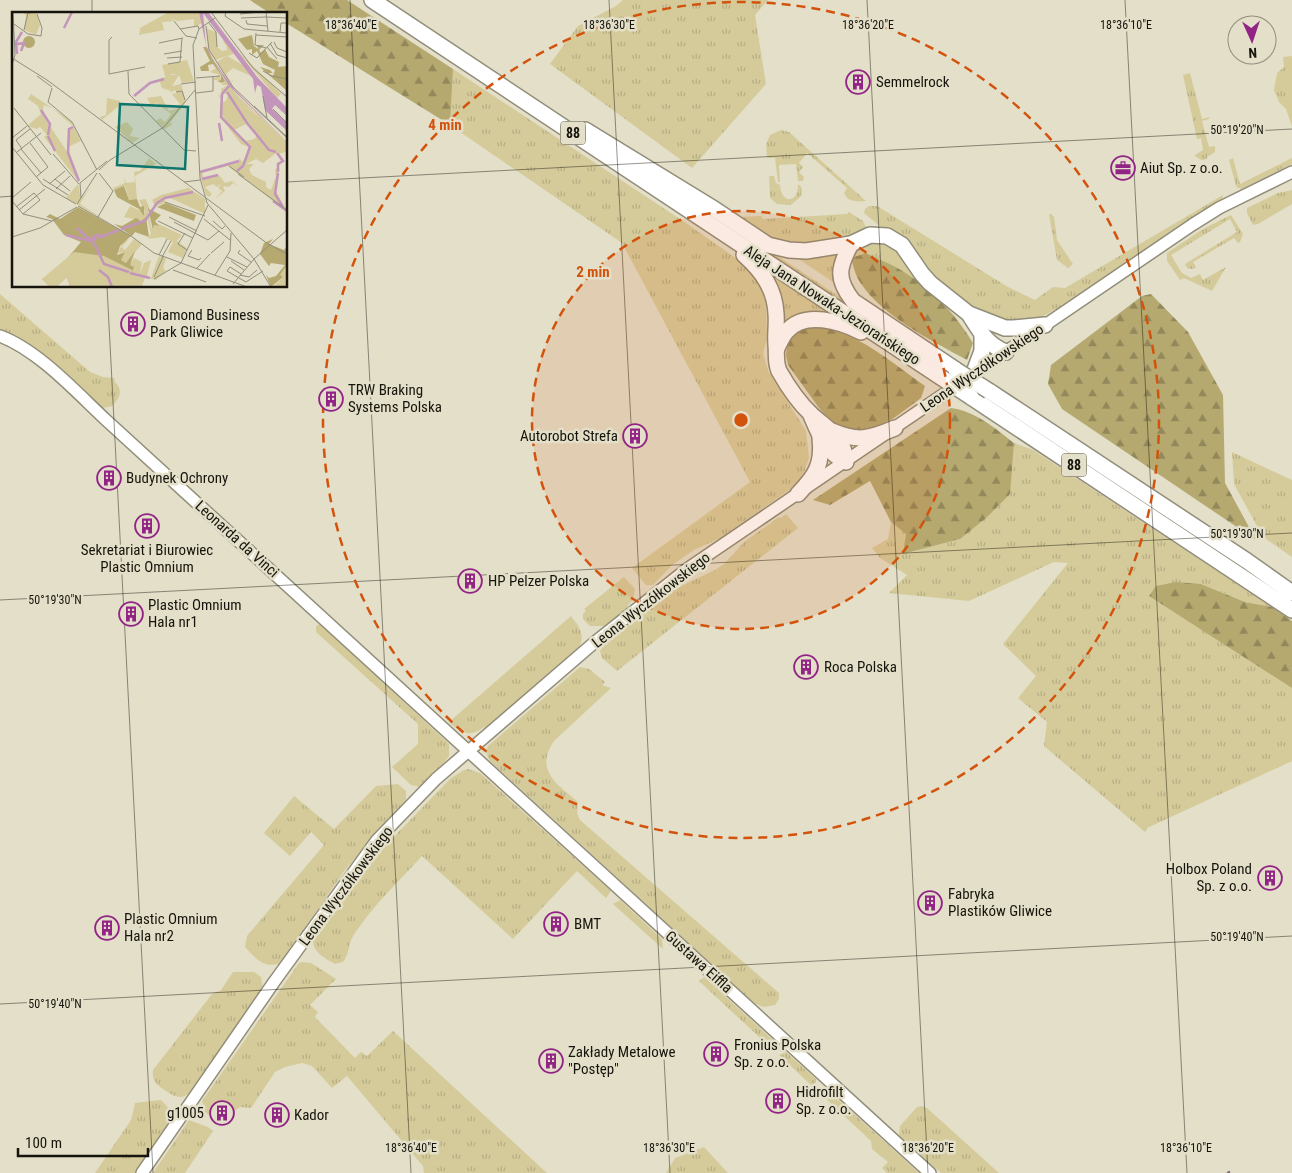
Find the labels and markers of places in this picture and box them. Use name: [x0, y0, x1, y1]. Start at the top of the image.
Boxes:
building icon: Semmelrock: [845, 69, 871, 95]
place label: Semmelrock: [876, 73, 950, 91]
office icon: Aiut Sp. z o.o.: [1110, 155, 1136, 181]
place label: Aiut Sp. z o.o.: [1140, 159, 1223, 177]
place label: Diamond Business Park Gliwice: [150, 306, 260, 341]
building icon: Diamond Business Park Gliwice: [120, 311, 146, 337]
place label: TRW Braking Systems Polska: [348, 381, 442, 416]
building icon: TRW Braking Systems Polska: [318, 386, 344, 412]
centre of rings: [732, 411, 750, 429]
building icon: Autorobot Strefa: [622, 423, 648, 449]
place label: Autorobot Strefa: [520, 427, 618, 445]
building icon: Budynek Ochrony: [96, 465, 122, 491]
place label: Budynek Ochrony: [126, 469, 228, 487]
building icon: Sekretariat i Biurowiec Plastic Omnium: [134, 513, 160, 539]
place label: Sekretariat i Biurowiec Plastic Omnium: [81, 541, 213, 576]
building icon: HP Pelzer Polska: [457, 568, 483, 594]
place label: HP Pelzer Polska: [488, 572, 589, 590]
place label: Plastic Omnium Hala nr1: [148, 596, 242, 631]
building icon: Plastic Omnium Hala nr1: [118, 601, 144, 627]
building icon: Roca Polska: [793, 654, 819, 680]
place label: Roca Polska: [824, 658, 897, 676]
place label: Holbox Poland Sp. z o.o.: [1166, 860, 1252, 895]
building icon: Holbox Poland Sp. z o.o.: [1257, 865, 1283, 891]
place label: Fabryka Plastików Gliwice: [948, 885, 1052, 920]
building icon: Fabryka Plastików Gliwice: [917, 890, 943, 916]
place label: Plastic Omnium Hala nr2: [124, 910, 218, 945]
building icon: BMT: [543, 911, 569, 937]
building icon: Plastic Omnium Hala nr2: [94, 915, 120, 941]
place label: BMT: [574, 915, 601, 933]
place label: Fronius Polska Sp. z o.o.: [734, 1036, 821, 1071]
building icon: Fronius Polska Sp. z o.o.: [703, 1041, 729, 1067]
place label: Zakłady Metalowe "Postęp": [568, 1043, 676, 1078]
building icon: Zakłady Metalowe "Postęp": [538, 1048, 564, 1074]
place label: Hidrofilt Sp. z o.o.: [796, 1083, 852, 1118]
building icon: Hidrofilt Sp. z o.o.: [765, 1088, 791, 1114]
building icon: g1005: [209, 1100, 235, 1126]
building icon: Kador: [264, 1102, 290, 1128]
place label: g1005: [167, 1104, 204, 1122]
place label: Kador: [294, 1106, 329, 1124]

